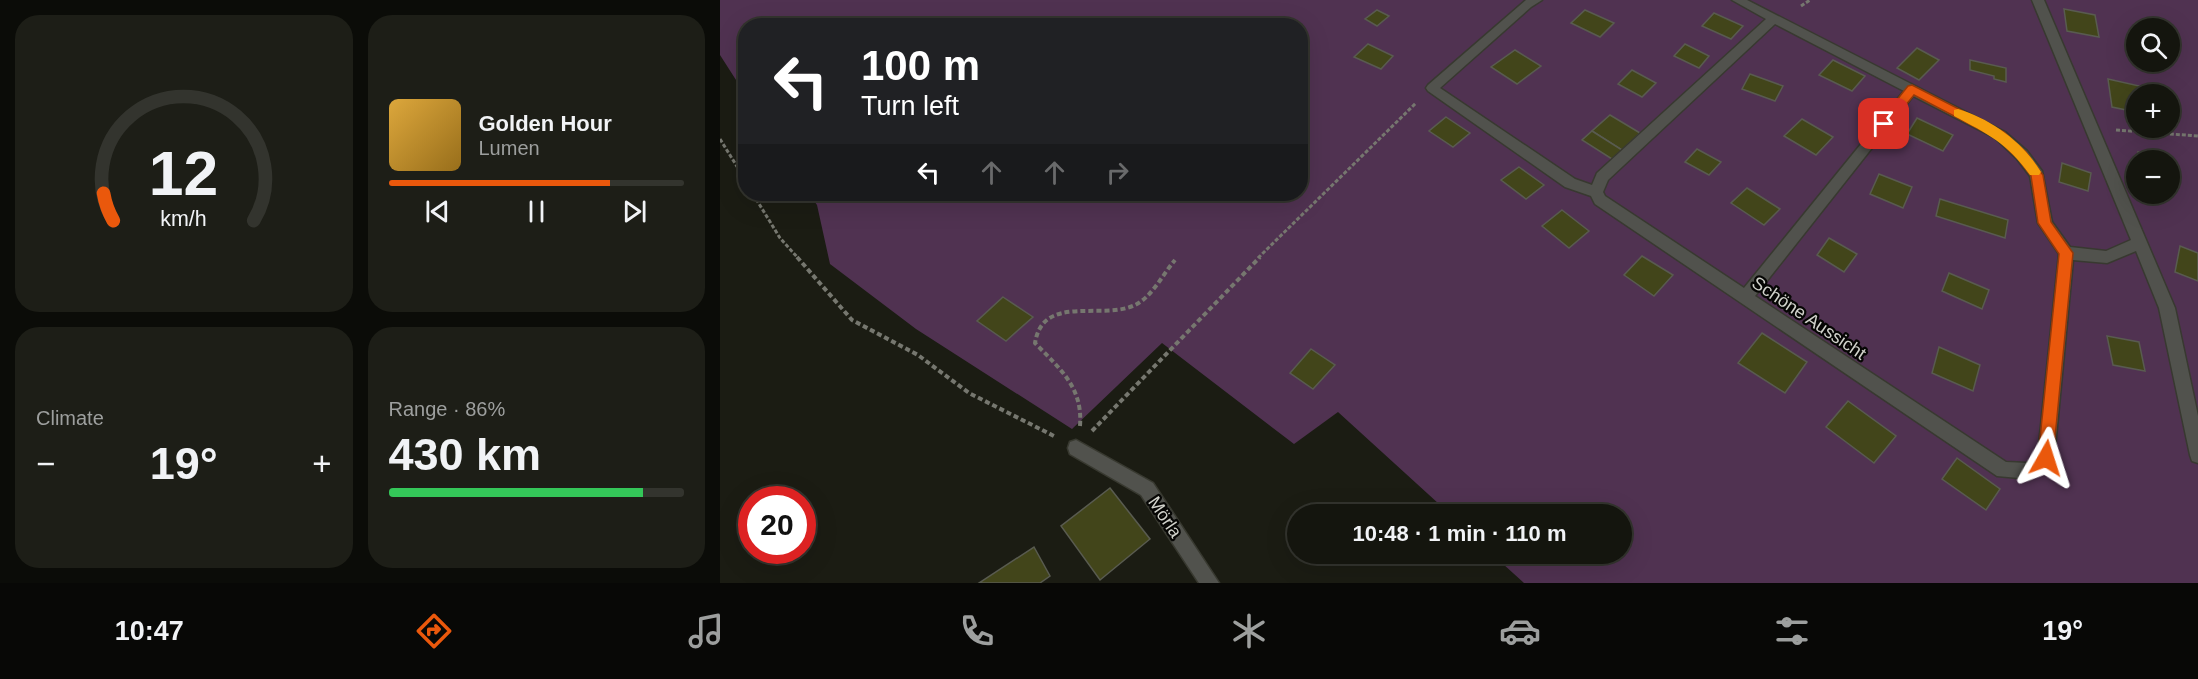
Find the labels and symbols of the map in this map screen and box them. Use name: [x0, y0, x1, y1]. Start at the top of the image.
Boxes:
pin: [1858, 98, 1909, 149]
street label: Schöne Aussicht: [1748, 272, 1870, 364]
position arrow: [2014, 426, 2078, 490]
speed limit sign: 20: [738, 486, 816, 564]
street label: Mörla: [1144, 493, 1186, 542]

